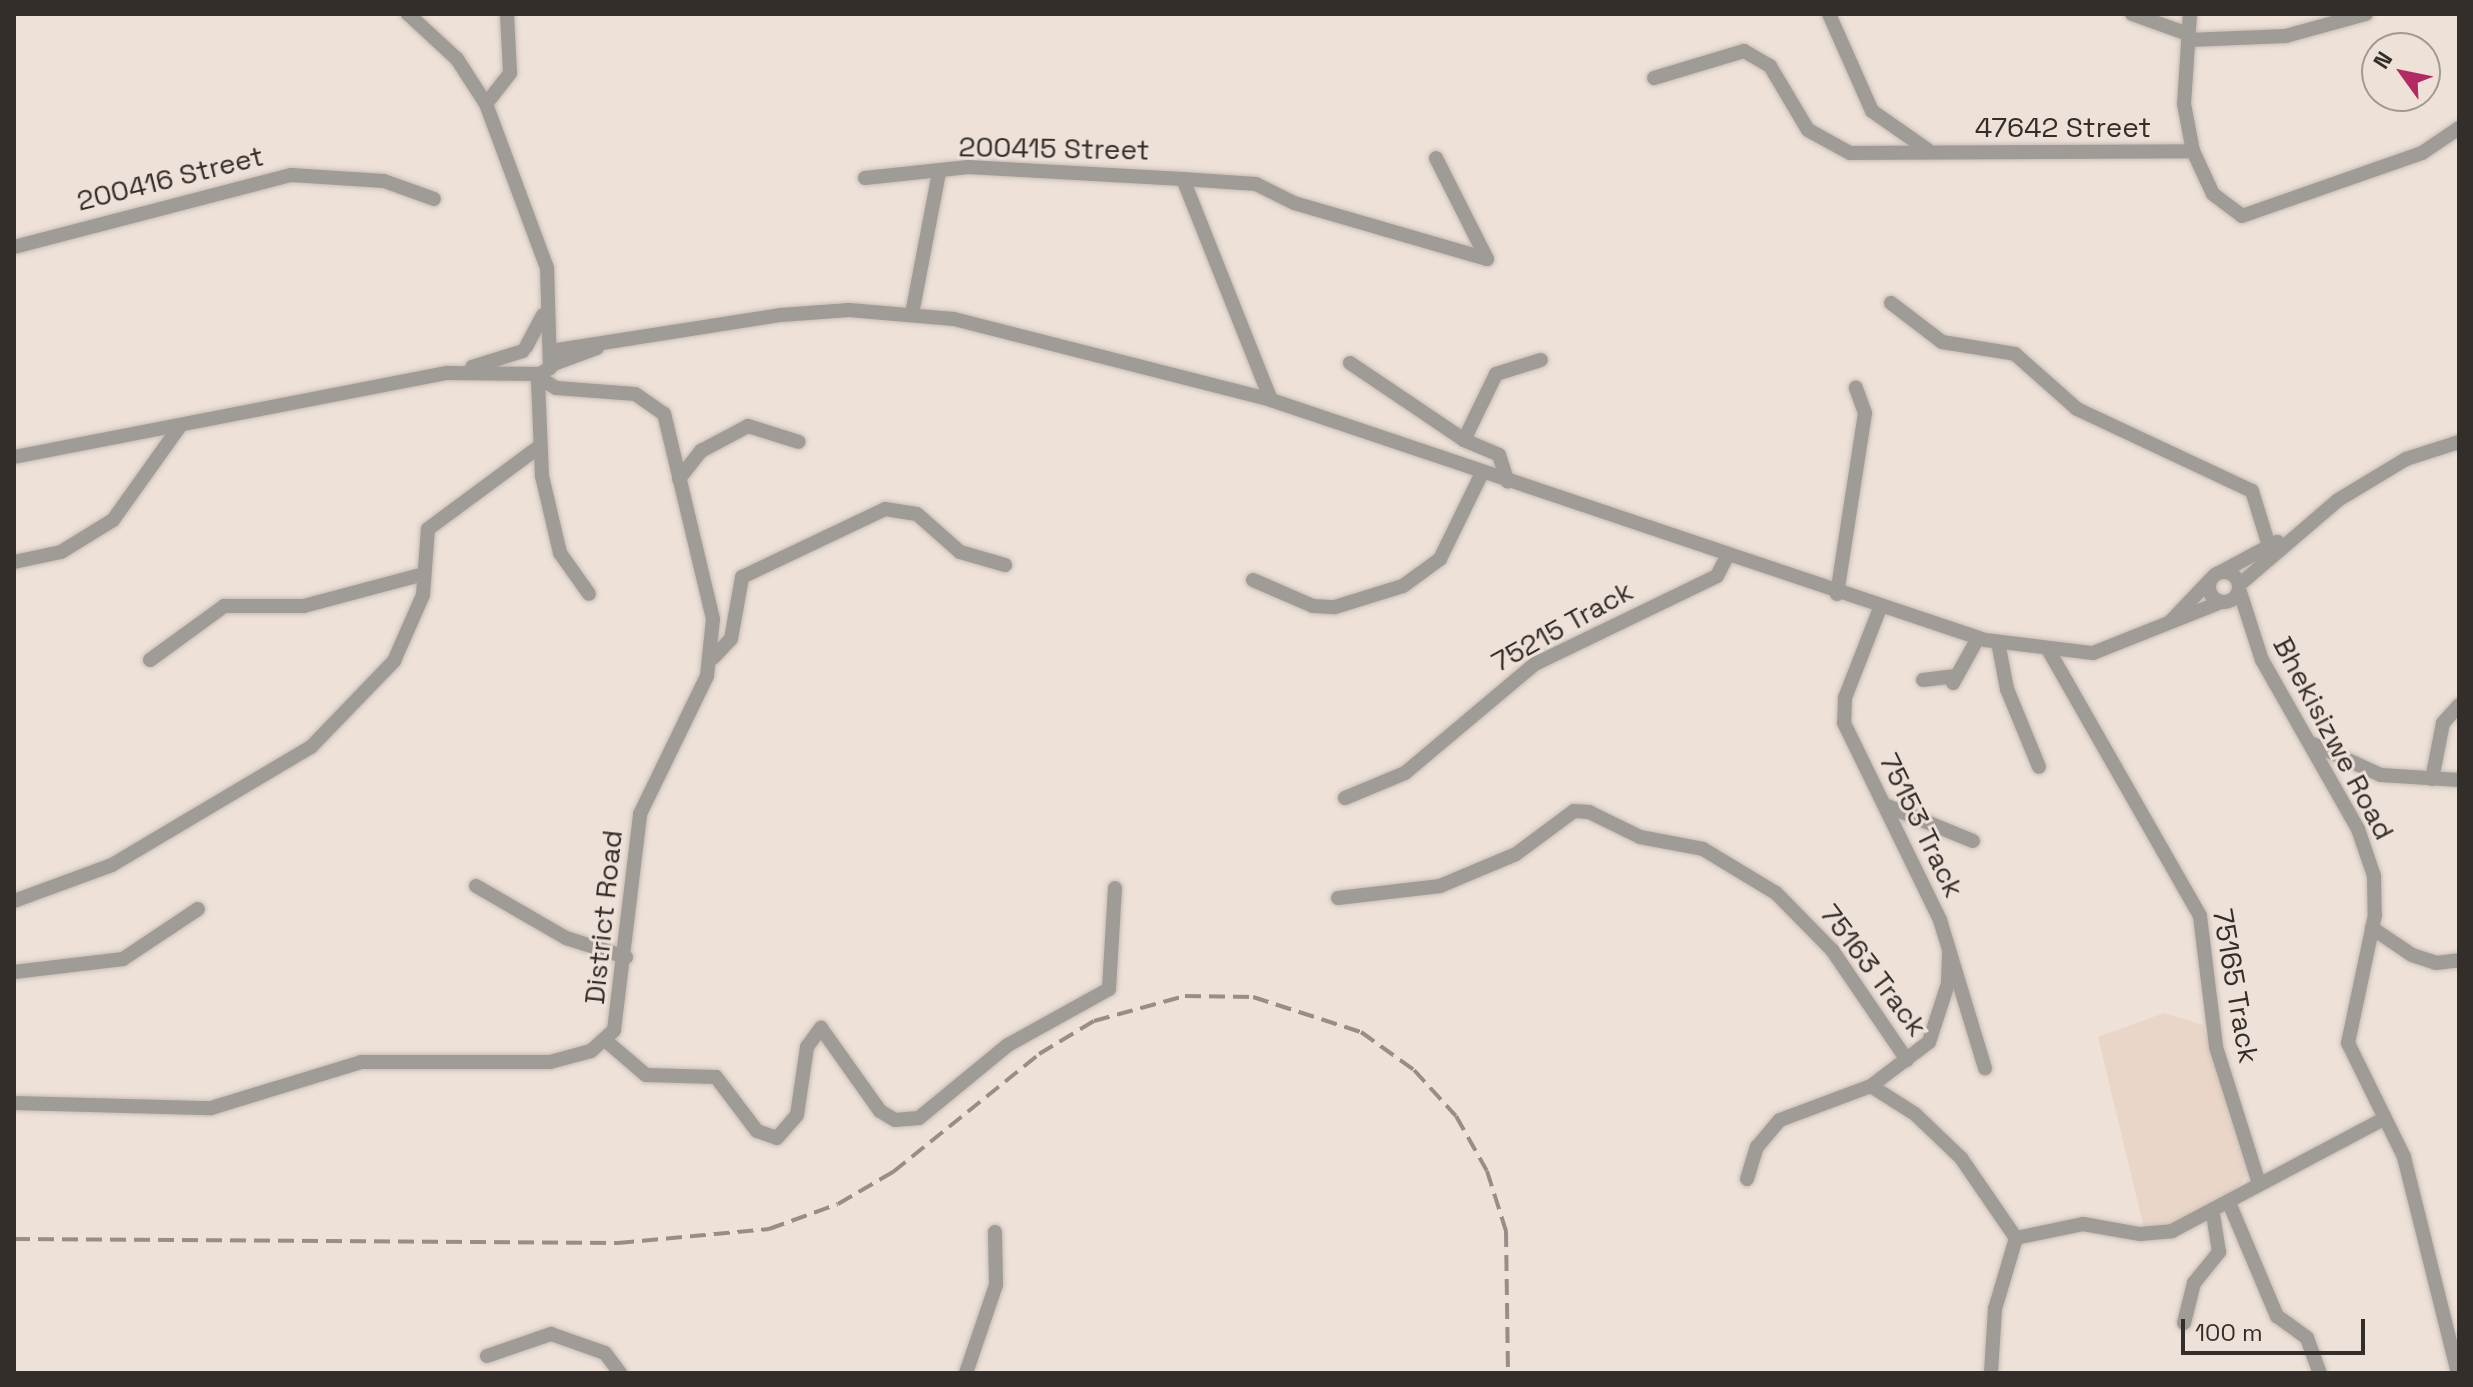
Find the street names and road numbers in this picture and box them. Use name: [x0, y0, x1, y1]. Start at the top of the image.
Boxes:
street label: 47642 Street: [1975, 110, 2151, 144]
street label: 200415 Street: [958, 130, 1150, 166]
street label: 200416 Street: [73, 139, 267, 217]
street label: 75215 Track: [1485, 573, 1639, 679]
street label: Bhekisizwe Road: [2266, 631, 2402, 845]
street label: 75153 Track: [1873, 747, 1971, 903]
street label: District Road: [577, 828, 629, 1006]
street label: 75163 Track: [1813, 897, 1935, 1043]
street label: 75165 Track: [2206, 906, 2266, 1066]

